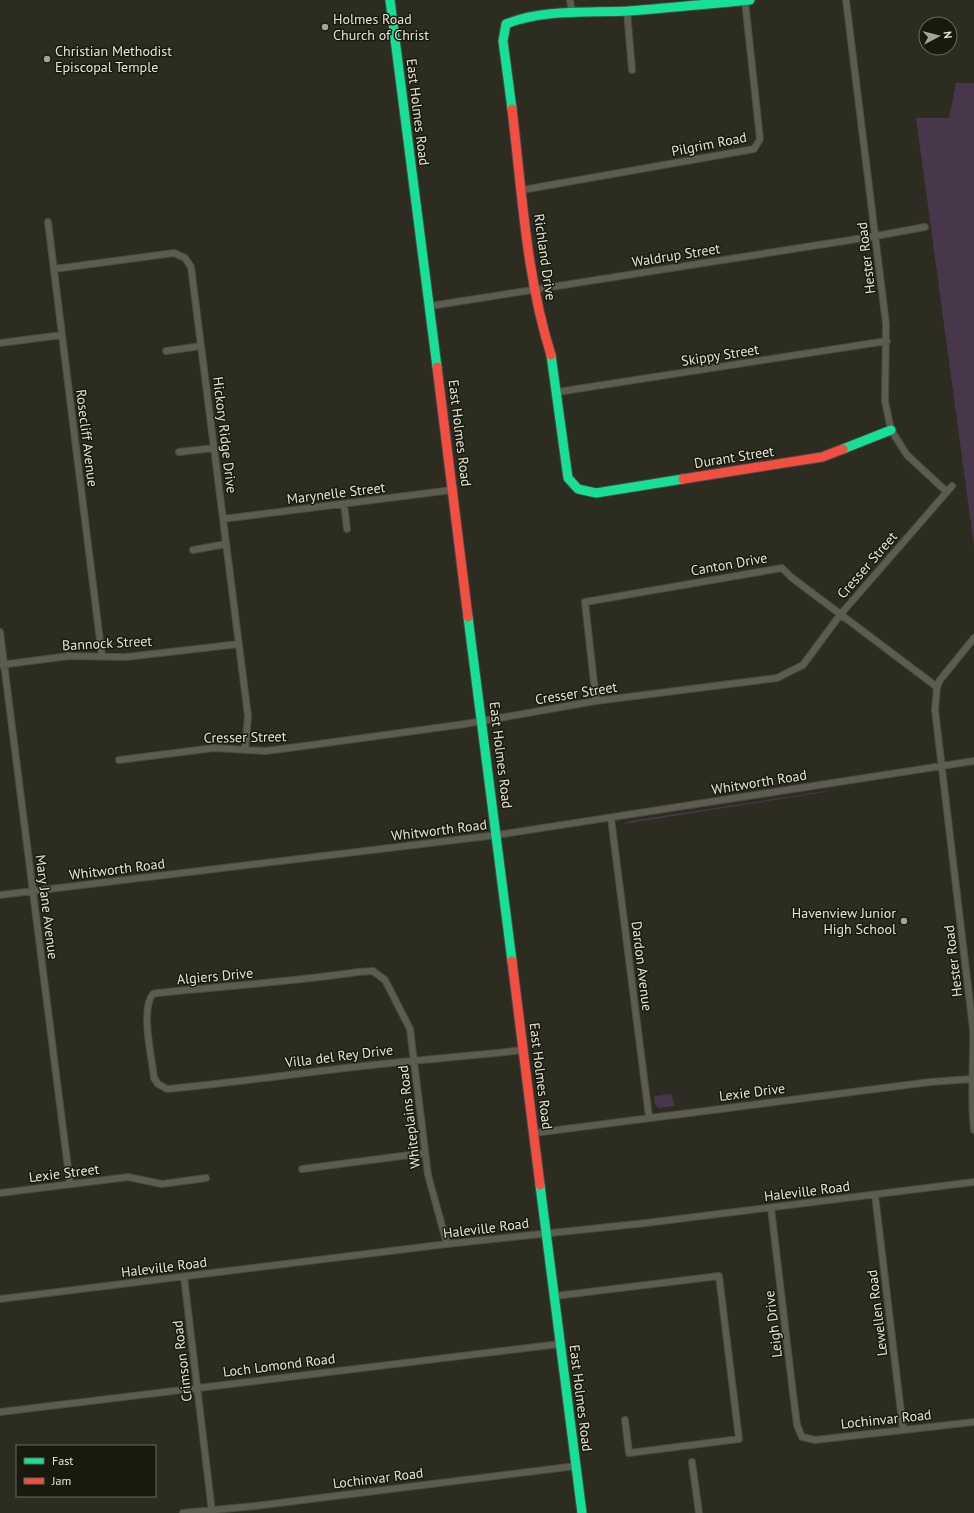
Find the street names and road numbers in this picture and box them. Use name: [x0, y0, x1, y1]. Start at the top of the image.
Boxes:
street label: East Holmes Road: [403, 58, 433, 166]
street label: Pilgrim Road: [670, 128, 748, 160]
street label: Richland Drive: [530, 212, 560, 302]
street label: Hester Road: [853, 221, 879, 295]
street label: Waldrup Street: [631, 239, 722, 271]
street label: Skippy Street: [680, 340, 760, 370]
street label: Hickory Ridge Drive: [209, 376, 241, 494]
street label: East Holmes Road: [445, 379, 475, 487]
street label: Rosecliff Avenue: [72, 388, 102, 488]
street label: Durant Street: [693, 442, 775, 472]
street label: Marynelle Street: [286, 478, 386, 508]
street label: Cresser Street: [833, 528, 901, 602]
street label: Canton Drive: [689, 548, 769, 580]
street label: Bannock Street: [62, 632, 153, 654]
street label: Cresser Street: [534, 678, 619, 708]
street label: East Holmes Road: [486, 701, 516, 809]
street label: Cresser Street: [203, 727, 287, 747]
street label: Whitworth Road: [710, 766, 808, 798]
street label: Whitworth Road: [390, 815, 488, 845]
street label: Mary Jane Avenue: [32, 854, 62, 960]
street label: Whitworth Road: [68, 854, 166, 884]
street label: Dardon Avenue: [628, 920, 656, 1012]
street label: Hester Road: [940, 924, 966, 998]
street label: Algiers Drive: [176, 964, 254, 988]
street label: East Holmes Road: [526, 1022, 556, 1130]
street label: Villa del Rey Drive: [283, 1040, 394, 1072]
street label: Whiteplains Road: [394, 1064, 424, 1170]
street label: Lexie Drive: [718, 1079, 786, 1105]
street label: Lexie Street: [28, 1160, 100, 1186]
street label: Haleville Road: [763, 1177, 851, 1205]
street label: Haleville Road: [442, 1214, 530, 1242]
street label: Haleville Road: [120, 1253, 208, 1281]
street label: Lewellen Road: [863, 1269, 891, 1357]
street label: Leigh Drive: [760, 1289, 786, 1359]
street label: Crimson Road: [168, 1319, 196, 1403]
street label: East Holmes Road: [566, 1344, 596, 1452]
street label: Loch Lomond Road: [222, 1349, 336, 1381]
street label: Lochinvar Road: [840, 1405, 932, 1433]
street label: Lochinvar Road: [332, 1464, 424, 1492]

